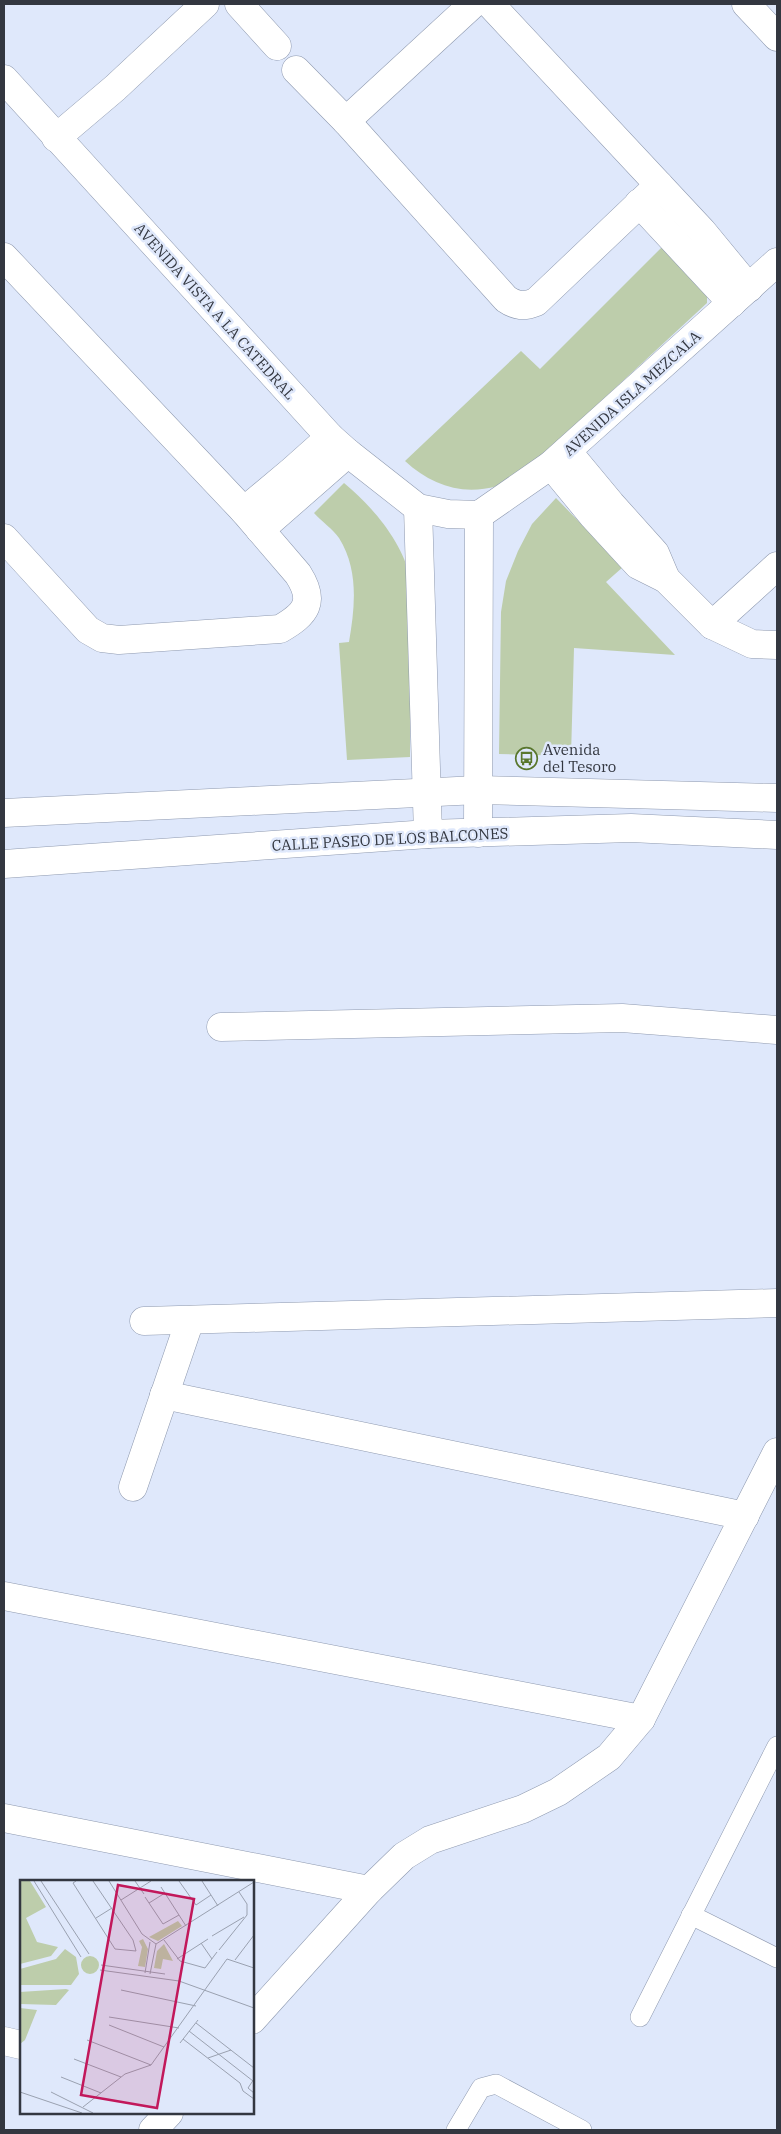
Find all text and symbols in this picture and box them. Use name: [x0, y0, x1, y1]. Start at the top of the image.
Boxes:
street label: AVENIDA VISTA A LA CATEDRAL: [131, 219, 300, 403]
street label: AVENIDA ISLA MEZCALA: [560, 326, 705, 460]
place label: Avenida del Tesoro: [543, 740, 616, 776]
bus stop icon: Avenida del Tesoro: [515, 746, 539, 770]
street label: CALLE PASEO DE LOS BALCONES: [271, 823, 509, 855]
inset map: [20, 1880, 254, 2114]

